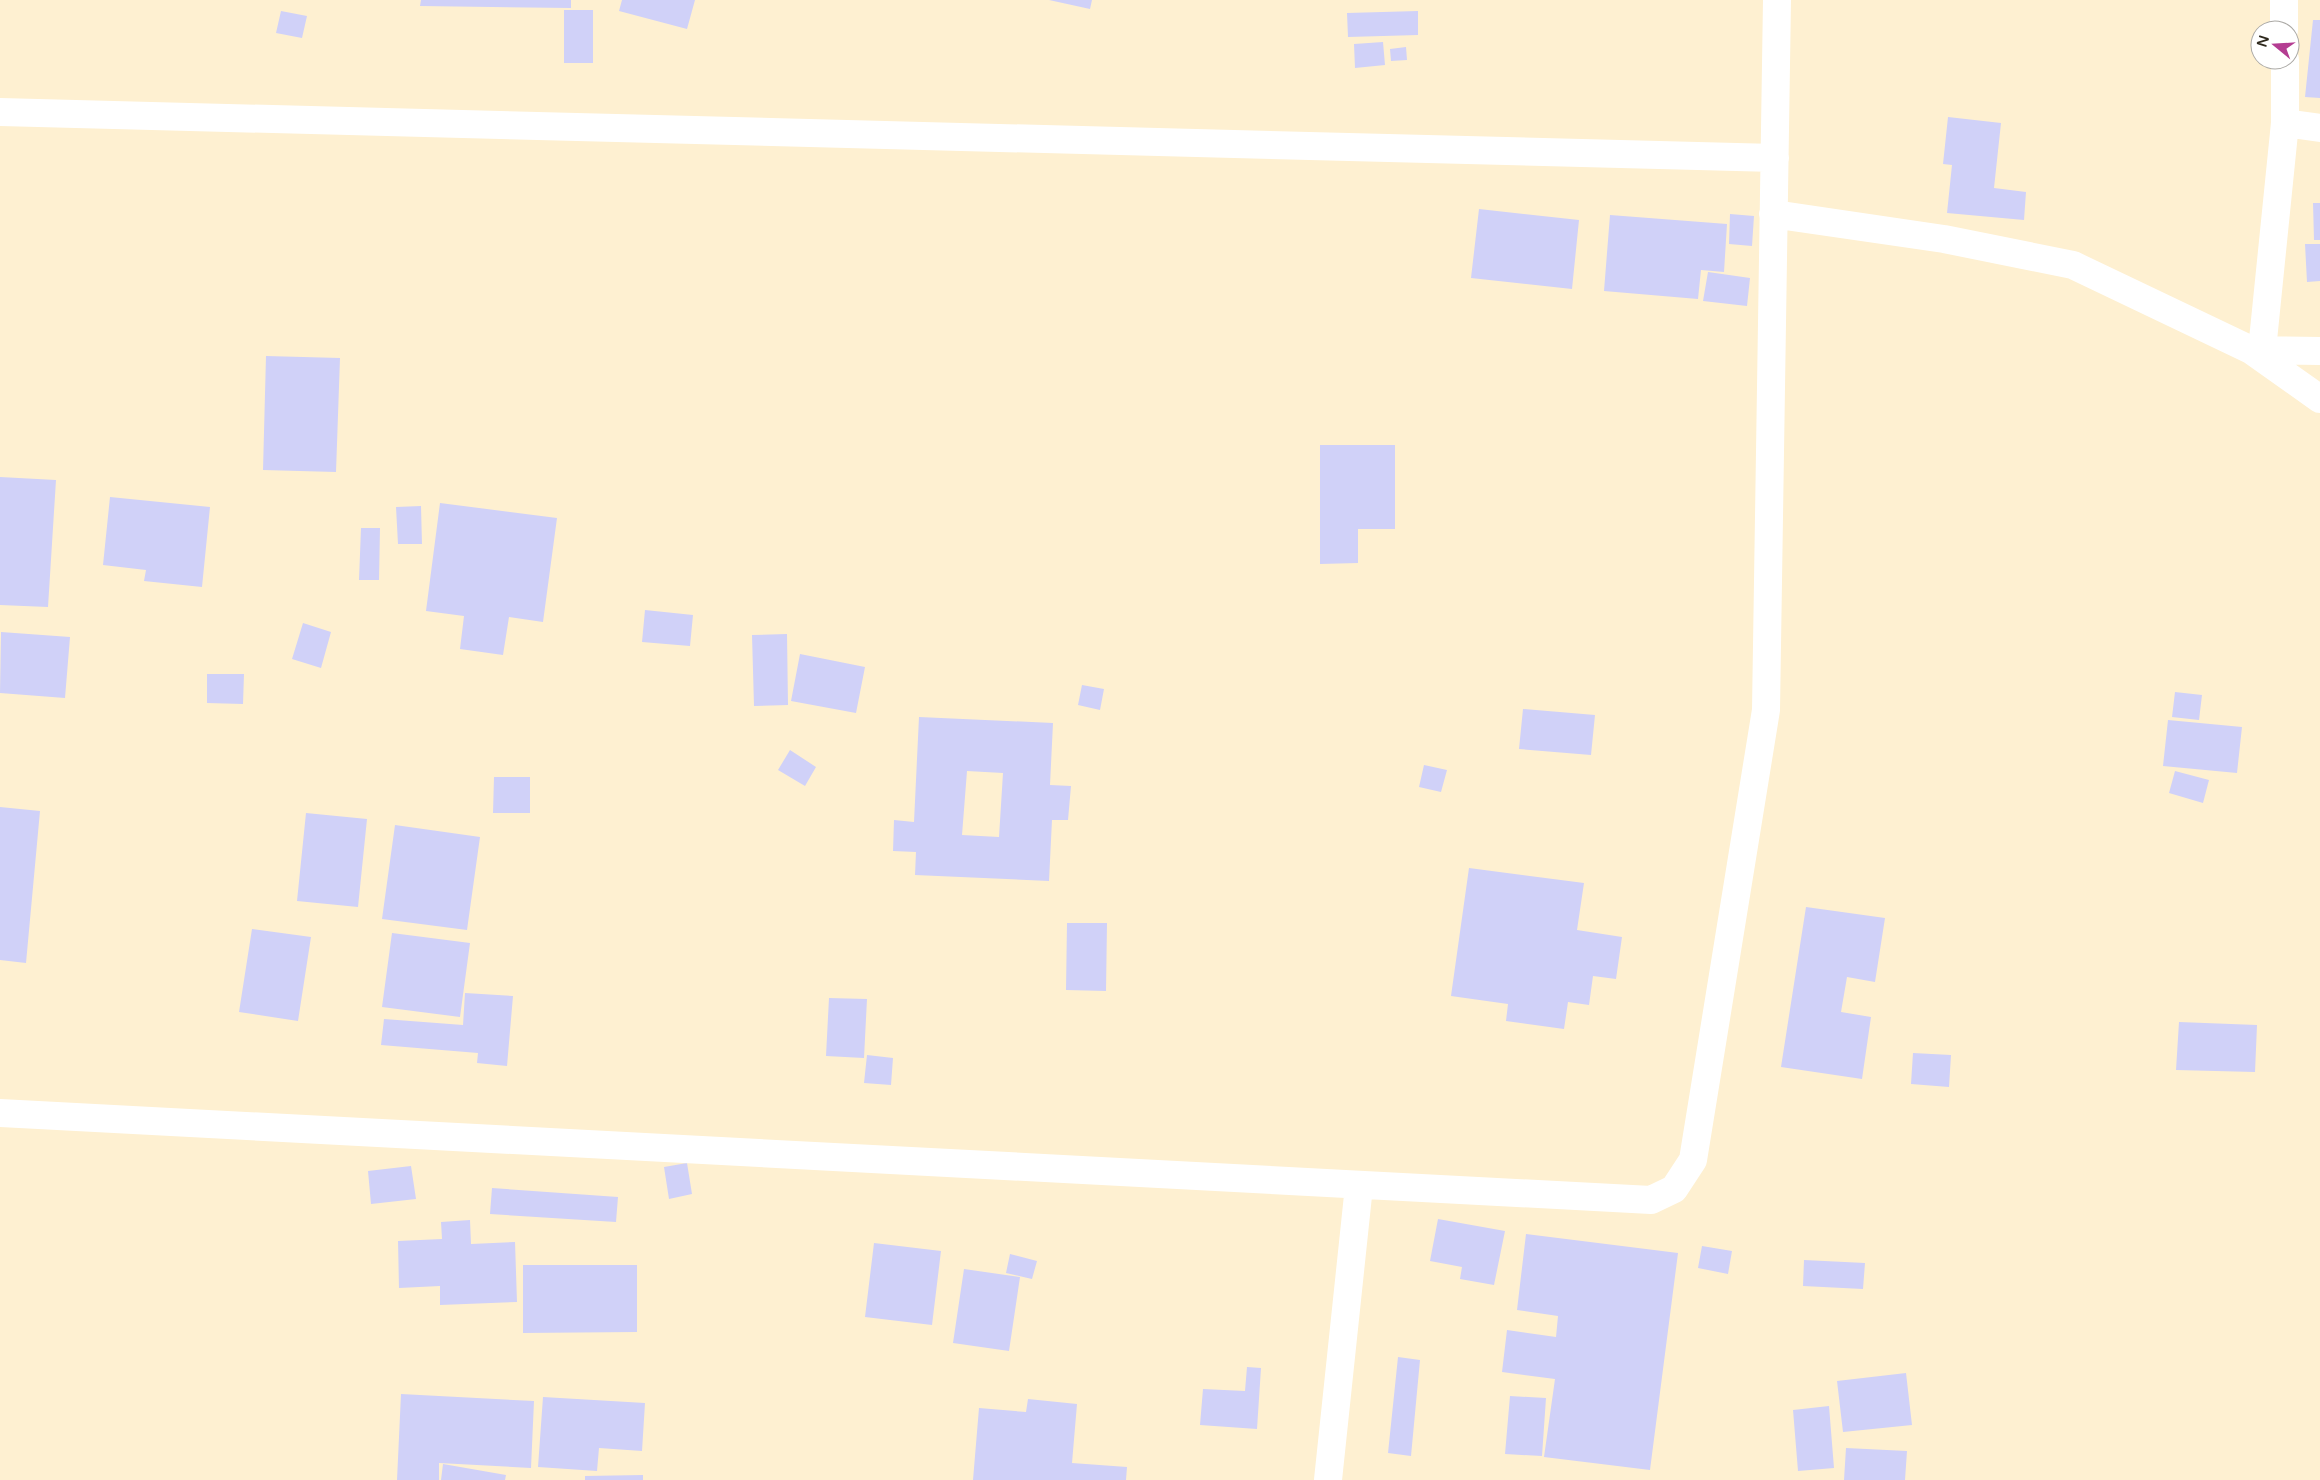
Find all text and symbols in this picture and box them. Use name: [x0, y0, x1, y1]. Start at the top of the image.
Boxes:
north arrow: [2250, 20, 2300, 70]
text: N: [2253, 33, 2273, 49]

